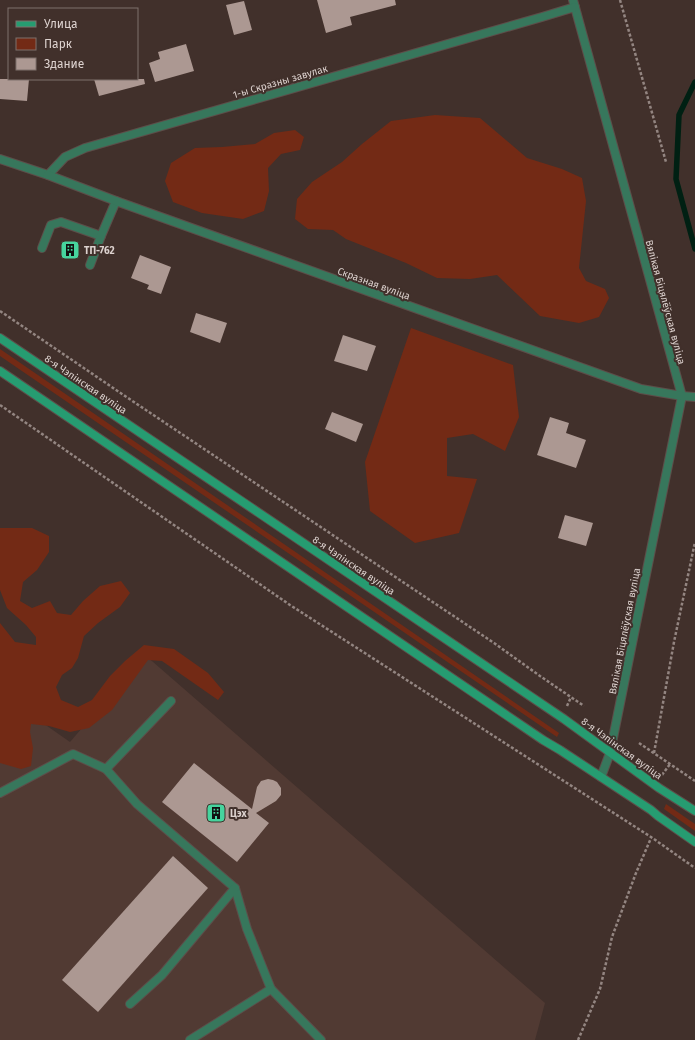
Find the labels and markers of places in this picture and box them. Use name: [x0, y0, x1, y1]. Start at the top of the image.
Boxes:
building icon: ТП-762: [59, 239, 81, 261]
place label: ТП-762: [84, 245, 115, 257]
building icon: Цэх: [205, 802, 227, 824]
place label: Цэх: [230, 808, 248, 820]

